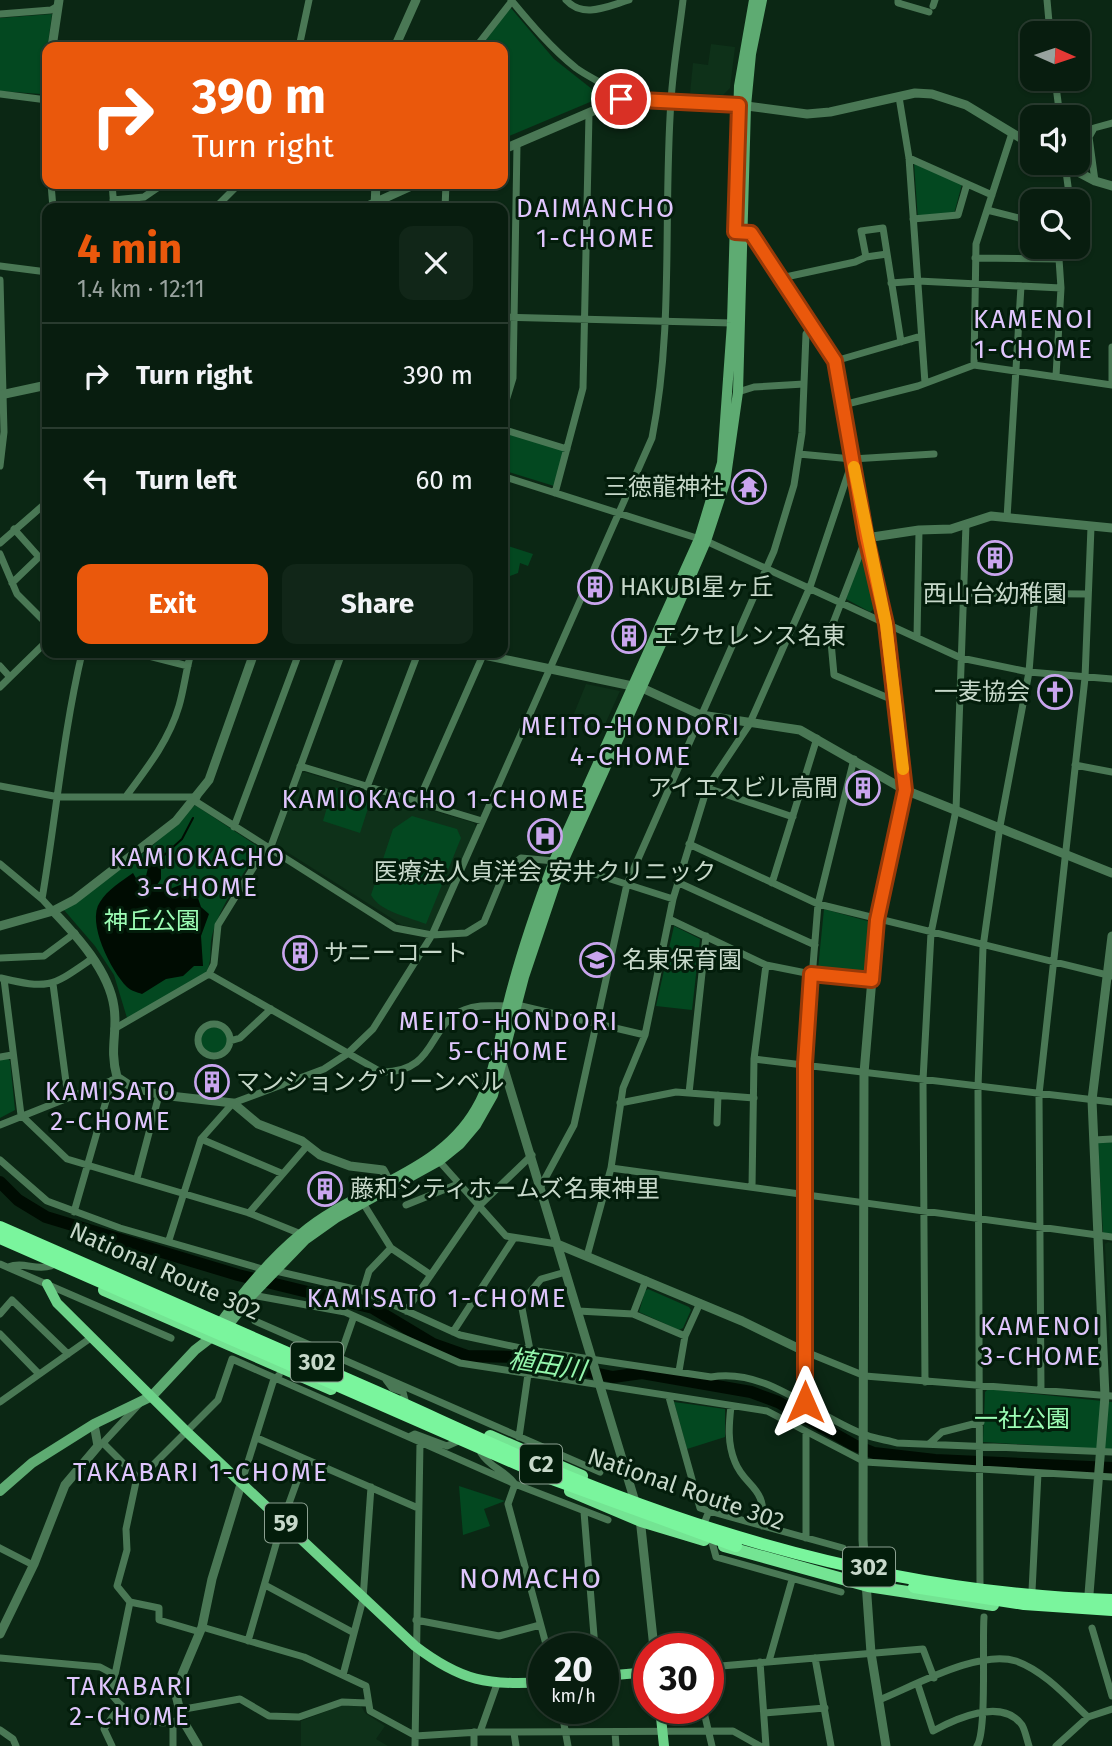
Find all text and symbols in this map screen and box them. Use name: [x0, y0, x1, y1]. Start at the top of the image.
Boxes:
north arrow: [1020, 21, 1090, 91]
map controls: [1020, 21, 1090, 259]
text: 390 m: [192, 67, 326, 126]
pin: [591, 69, 651, 129]
icon: right: [77, 70, 168, 161]
icon: arrive: [602, 80, 640, 118]
button: sound: [1020, 105, 1090, 175]
text: Turn right: [192, 127, 334, 165]
button: search: [1020, 189, 1090, 259]
district label: DAIMANCHO 1-CHOME: [516, 193, 676, 254]
text: 4 min: [77, 224, 182, 274]
button: close: [399, 226, 473, 300]
text: 1.4 km · 12:11: [77, 275, 205, 303]
district label: KAMENOI 1-CHOME: [973, 304, 1095, 365]
icon: right: [77, 357, 115, 395]
text: Turn right: [136, 360, 253, 391]
text: 390 m: [403, 360, 473, 391]
icon: left: [77, 462, 115, 500]
text: Turn left: [136, 465, 237, 496]
text: 60 m: [415, 465, 473, 496]
temple icon: 三徳龍神社: [730, 468, 768, 506]
place label: 三徳龍神社: [604, 473, 724, 501]
building icon: 西山台幼稚園: [976, 539, 1014, 577]
button: Exit: [77, 564, 268, 644]
button: Share: [282, 564, 473, 644]
building icon: HAKUBI星ヶ丘: [576, 568, 614, 606]
place label: HAKUBI星ヶ丘: [620, 573, 774, 601]
place label: 西山台幼稚園: [923, 580, 1067, 608]
building icon: エクセレンス名東: [610, 617, 648, 655]
place label: エクセレンス名東: [654, 622, 846, 650]
church icon: 一麦協会: [1036, 673, 1074, 711]
place label: 一麦協会: [934, 678, 1030, 706]
district label: MEITO-HONDORI 4-CHOME: [521, 711, 741, 772]
building icon: アイエスビル高間: [844, 769, 882, 807]
place label: アイエスビル高間: [647, 774, 838, 802]
district label: KAMIOKACHO 1-CHOME: [281, 784, 587, 815]
hospital icon: 医療法人貞洋会 安井クリニック: [526, 817, 564, 855]
district label: KAMIOKACHO 3-CHOME: [110, 842, 286, 903]
place label: 医療法人貞洋会 安井クリニック: [374, 858, 716, 886]
park label: 神丘公園: [104, 907, 200, 935]
building icon: サニーコート: [281, 934, 319, 972]
place label: サニーコート: [324, 939, 468, 967]
school or university icon: 名東保育園: [578, 941, 616, 979]
place label: 名東保育園: [622, 946, 742, 974]
district label: MEITO-HONDORI 5-CHOME: [399, 1006, 619, 1067]
building icon: マンションク ゙リーンベル: [193, 1063, 231, 1101]
place label: マンションク ゙リーンベル: [236, 1068, 504, 1096]
district label: KAMISATO 2-CHOME: [45, 1076, 177, 1137]
building icon: 藤和シティホームズ名東神里: [306, 1170, 344, 1208]
place label: 藤和シティホームズ名東神里: [350, 1175, 660, 1203]
street label: National Route 302: [65, 1216, 265, 1326]
district label: KAMISATO 1-CHOME: [306, 1283, 568, 1314]
district label: KAMENOI 3-CHOME: [980, 1311, 1102, 1372]
road number: 302: [291, 1343, 343, 1382]
water label: 植田川: [506, 1344, 591, 1387]
position arrow: [768, 1365, 842, 1439]
park label: 一社公園: [974, 1405, 1070, 1433]
street label: National Route 302: [584, 1442, 788, 1536]
road number: C2: [520, 1444, 562, 1484]
district label: TAKABARI 1-CHOME: [73, 1457, 329, 1488]
road number: 59: [265, 1504, 307, 1542]
road number: 302: [843, 1548, 895, 1586]
district label: NOMACHO: [459, 1562, 603, 1595]
speed limit sign: 30: [633, 1633, 724, 1724]
text: 20: [554, 1648, 593, 1690]
district label: TAKABARI 2-CHOME: [66, 1671, 194, 1732]
text: km/h: [551, 1685, 596, 1707]

